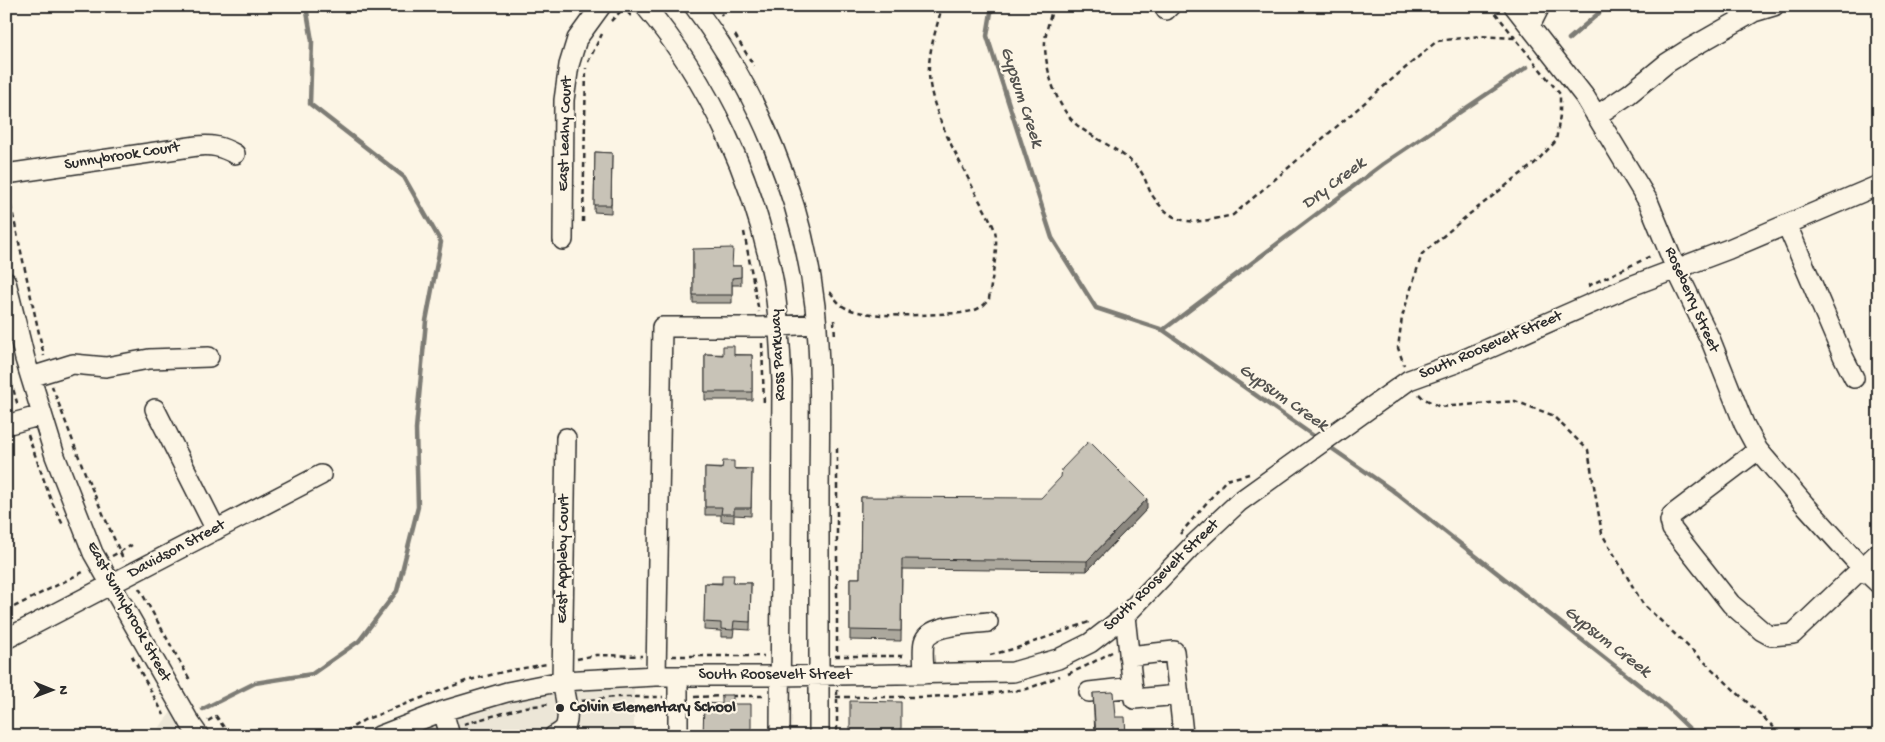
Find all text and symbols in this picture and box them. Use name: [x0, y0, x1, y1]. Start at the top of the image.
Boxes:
water label: Gypsum Creek: [995, 44, 1048, 152]
street label: East Leahy Court: [554, 75, 578, 192]
street label: Sunnybrook Court: [63, 138, 182, 175]
water label: Dry Creek: [1298, 152, 1371, 215]
street label: Roseberry Street: [1659, 244, 1723, 357]
street label: South Roosevelt Street: [1417, 307, 1567, 385]
street label: Ross Parkway: [767, 308, 791, 401]
water label: Gypsum Creek: [1234, 360, 1333, 438]
street label: East Appleby Court: [553, 493, 575, 624]
street label: South Roosevelt Street: [1100, 515, 1225, 636]
street label: Davidson Street: [124, 516, 230, 584]
street label: East Sunnybrook Street: [82, 539, 175, 687]
water label: Gypsum Creek: [1560, 602, 1656, 683]
north arrow: [28, 664, 78, 714]
street label: South Roosevelt Street: [698, 666, 853, 685]
text: N: [54, 685, 71, 695]
place label: Colvin Elementary School: [569, 699, 736, 718]
marker: Colvin Elementary School: [554, 702, 566, 714]

